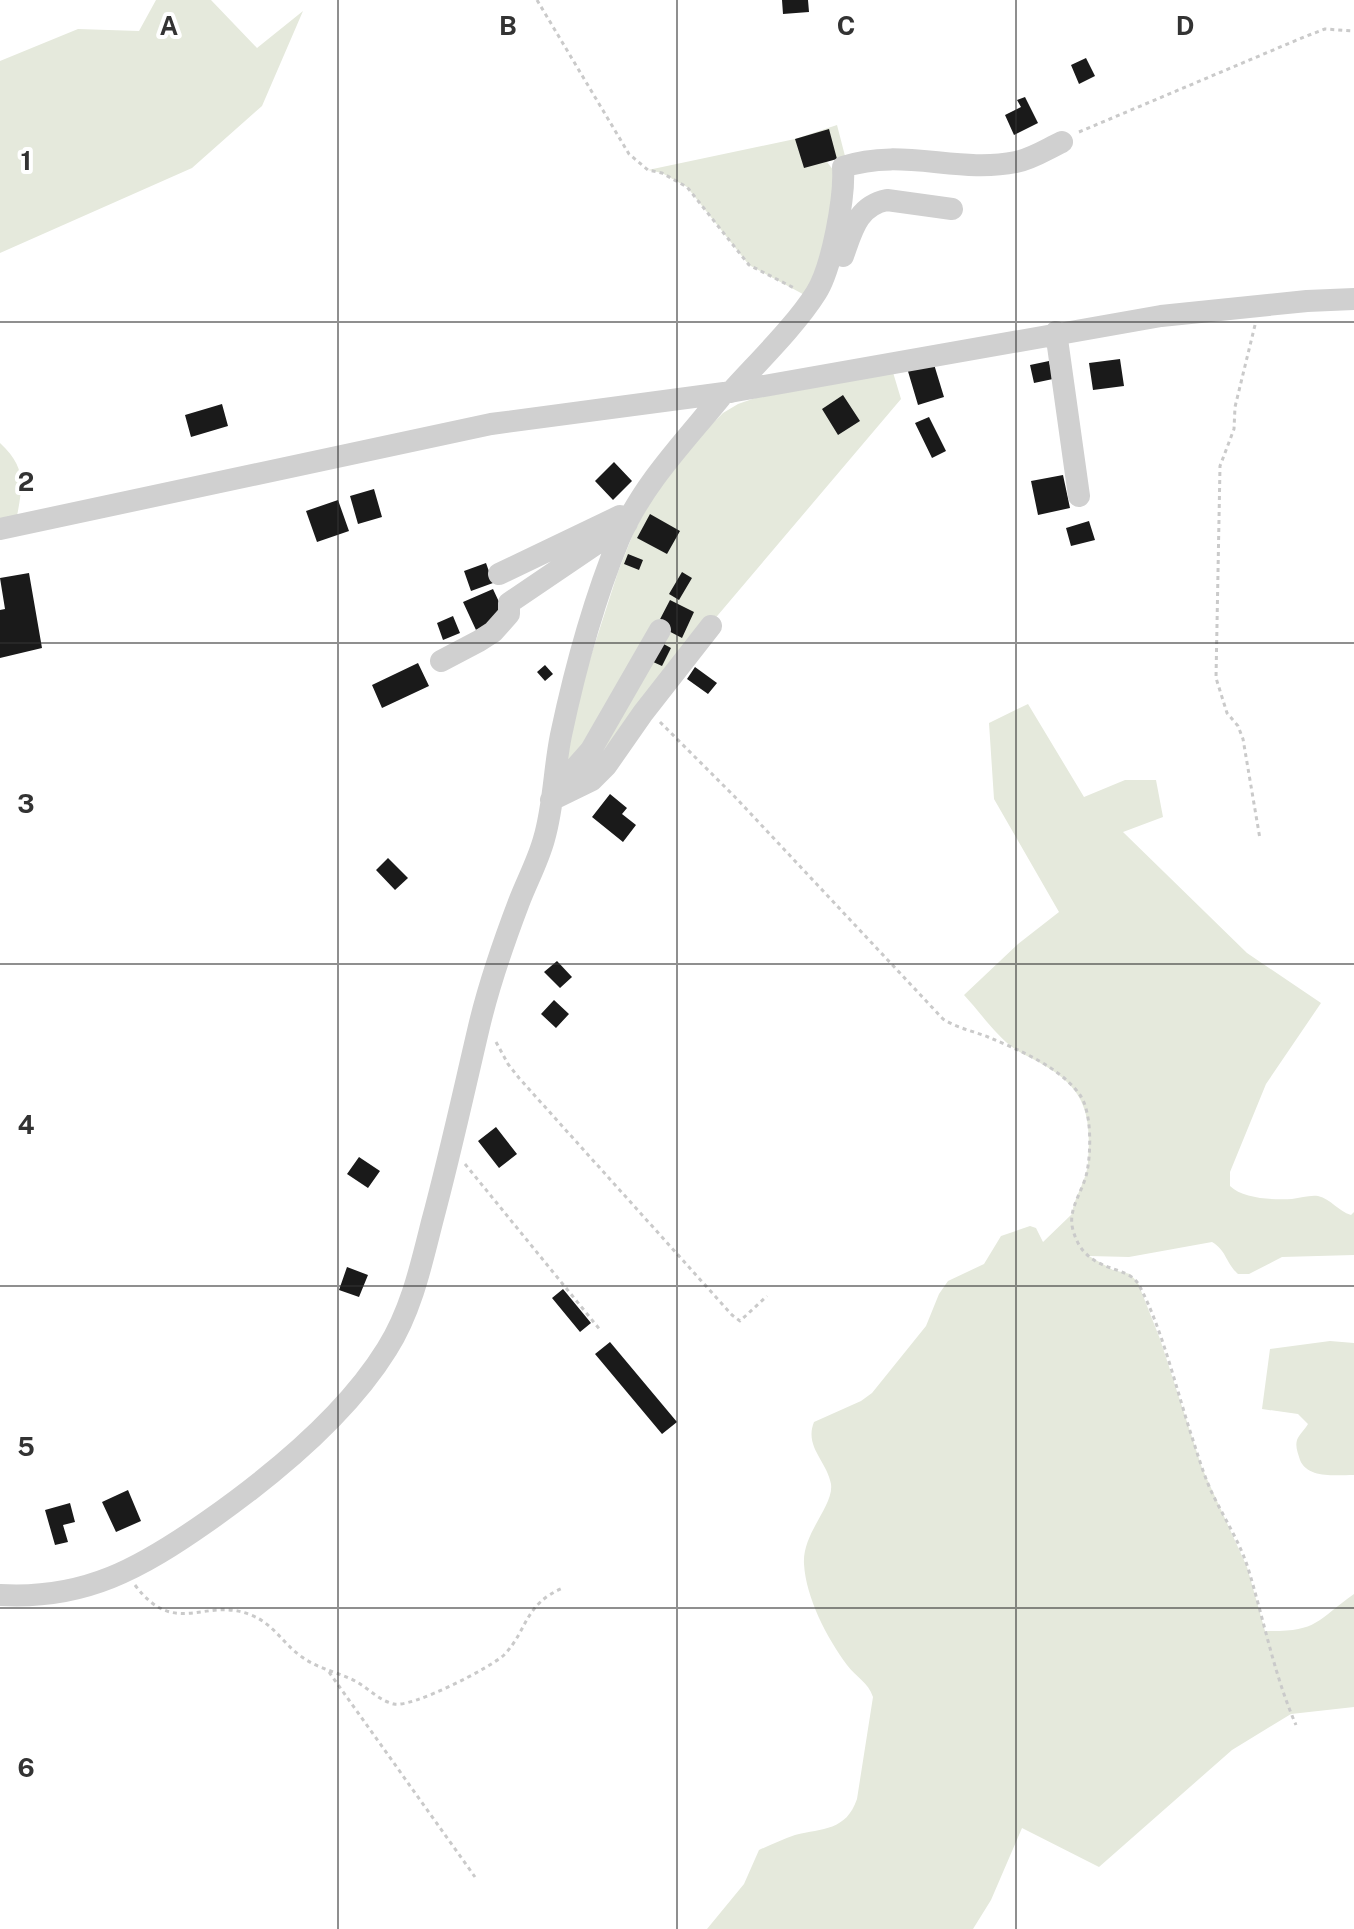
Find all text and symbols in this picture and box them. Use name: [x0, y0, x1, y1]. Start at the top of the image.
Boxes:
text: A: [160, 10, 179, 41]
text: B: [499, 10, 517, 41]
text: C: [837, 10, 855, 41]
text: D: [1176, 10, 1194, 41]
text: 1: [20, 145, 32, 176]
text: 2: [18, 466, 34, 497]
text: 3: [17, 788, 35, 819]
text: 4: [17, 1109, 35, 1140]
text: 5: [17, 1431, 35, 1462]
text: 6: [17, 1752, 35, 1783]

